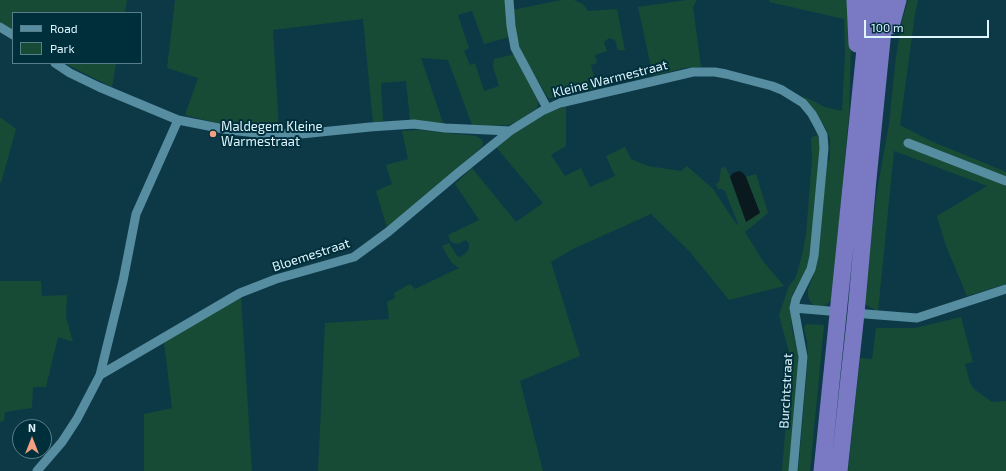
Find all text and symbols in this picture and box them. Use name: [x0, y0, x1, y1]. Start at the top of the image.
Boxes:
legend: [12, 12, 142, 64]
scale bar: [866, 12, 991, 38]
text: 100 m: [871, 20, 903, 34]
text: Road: [50, 21, 78, 35]
text: Park: [50, 41, 75, 55]
street label: Kleine Warmestraat: [551, 57, 669, 101]
place label: Maldegem Kleine Warmestraat: [221, 119, 323, 150]
marker: Maldegem Kleine Warmestraat: [208, 129, 218, 139]
street label: Bloemestraat: [270, 235, 352, 275]
street label: Burchtstraat: [776, 353, 796, 429]
north arrow: [12, 419, 52, 459]
text: N: [28, 421, 36, 434]

